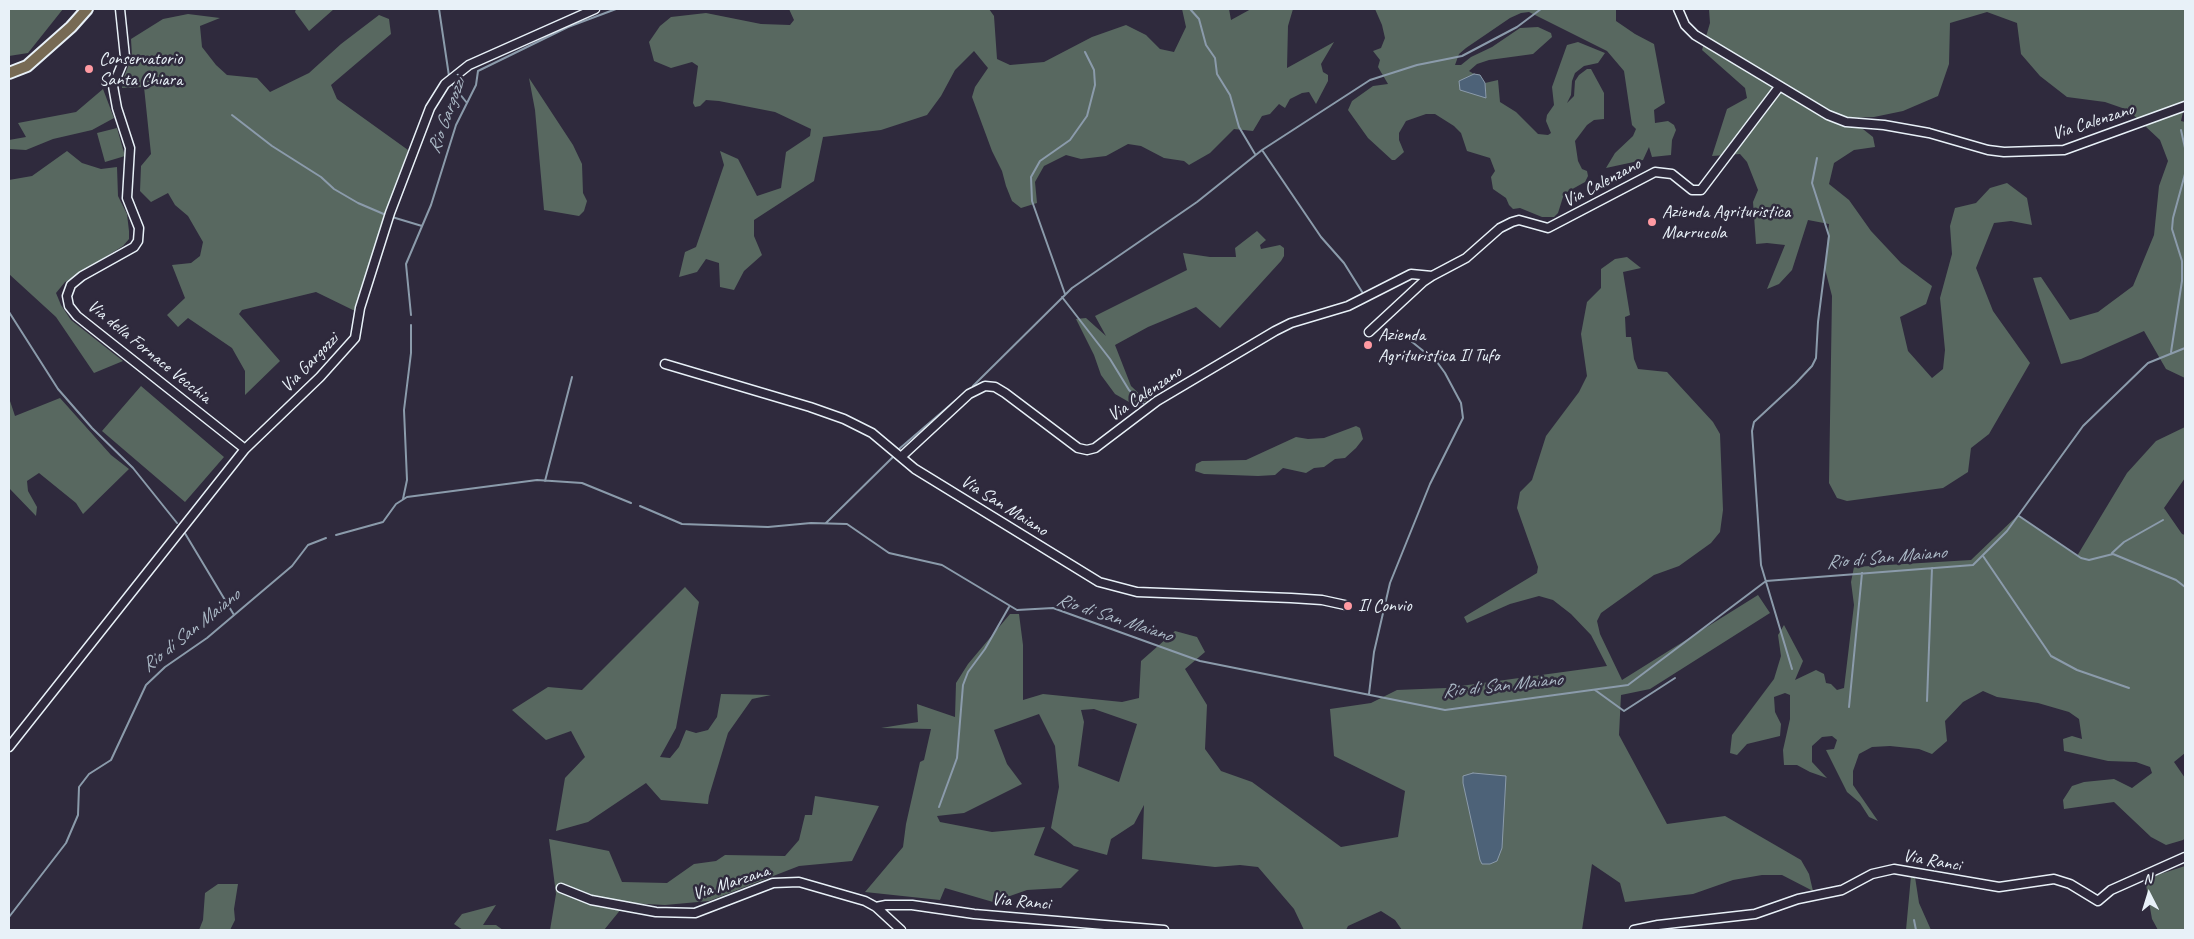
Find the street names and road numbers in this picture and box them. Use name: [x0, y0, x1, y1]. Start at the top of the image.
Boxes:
street label: Via Calenzano: [2049, 99, 2137, 145]
street label: Via Calenzano: [1560, 154, 1644, 212]
street label: Via della Fornace Vecchia: [83, 295, 215, 409]
street label: Via Gargozzi: [276, 329, 344, 397]
street label: Via Calenzano: [1104, 361, 1186, 427]
street label: Via San Maiano: [956, 471, 1052, 541]
street label: Via Ranci: [1901, 845, 1963, 877]
street label: Via Marzana: [690, 860, 772, 906]
street label: Via Ranci: [991, 889, 1051, 915]

